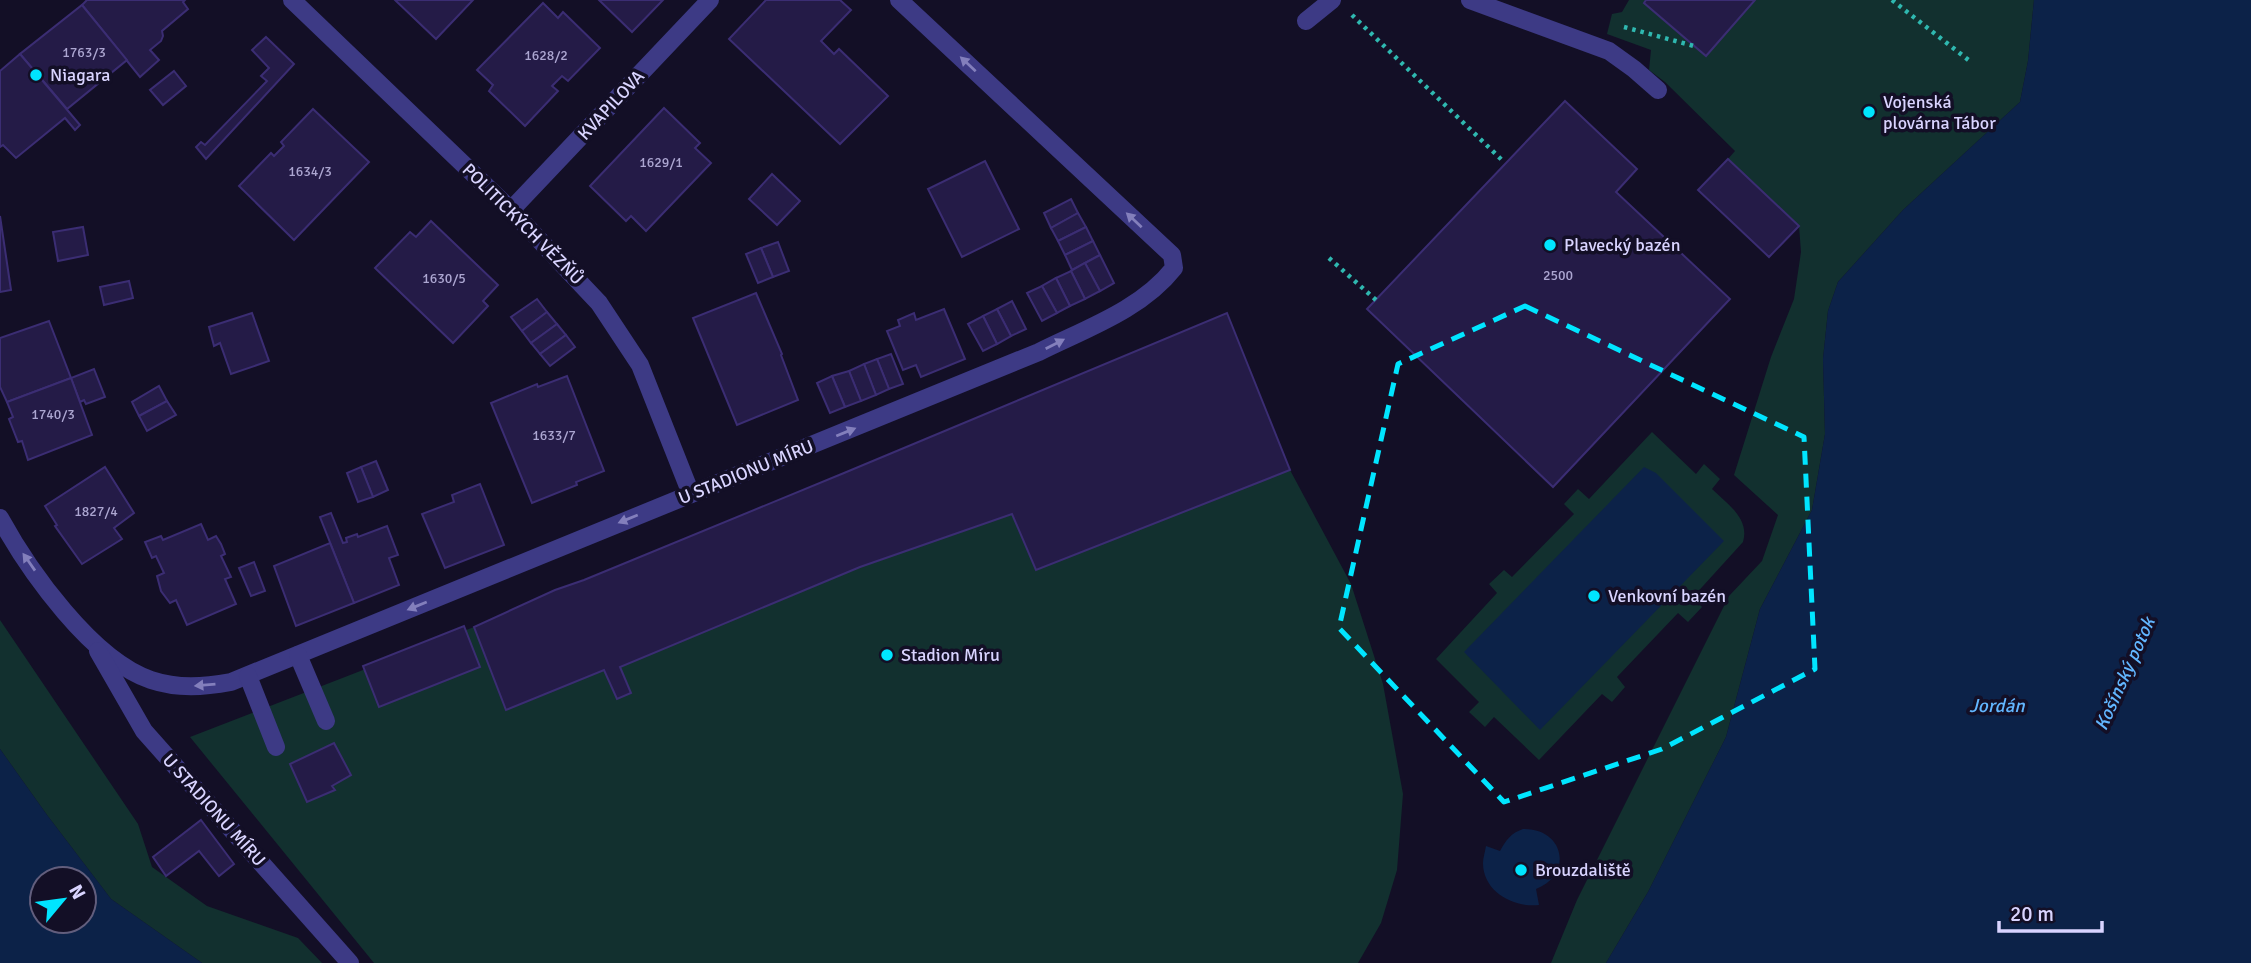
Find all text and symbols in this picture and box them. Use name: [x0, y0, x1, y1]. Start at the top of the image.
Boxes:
house number: 1763/3: [62, 44, 106, 61]
house number: 1628/2: [524, 47, 568, 64]
one-way arrow: [959, 56, 977, 72]
place label: Niagara: [50, 64, 110, 86]
street label: KVAPILOVA: [573, 65, 649, 145]
marker: Niagara: [28, 67, 44, 83]
place label: Vojenská plovárna Tábor: [1883, 91, 1996, 134]
marker: Vojenská plovárna Tábor: [1861, 104, 1877, 120]
house number: 1629/1: [639, 154, 683, 171]
street label: POLITICKÝCH VĚZŇŮ: [458, 159, 588, 289]
house number: 1634/3: [288, 163, 332, 180]
one-way arrow: [1126, 212, 1143, 228]
place label: Plavecký bazén: [1564, 234, 1680, 256]
marker: Plavecký bazén: [1542, 237, 1558, 253]
house number: 2500: [1543, 267, 1573, 284]
house number: 1630/5: [422, 270, 466, 287]
one-way arrow: [1045, 338, 1065, 349]
house number: 1740/3: [31, 406, 75, 423]
one-way arrow: [835, 426, 856, 437]
house number: 1633/7: [532, 427, 576, 444]
street label: U STADIONU MÍRU: [675, 435, 817, 509]
house number: 1827/4: [74, 503, 118, 520]
one-way arrow: [617, 514, 638, 525]
one-way arrow: [22, 553, 36, 571]
place label: Venkovní bazén: [1608, 585, 1726, 607]
marker: Venkovní bazén: [1586, 588, 1602, 604]
one-way arrow: [407, 600, 428, 611]
water label: Košínský potok: [2089, 612, 2161, 734]
place label: Stadion Míru: [901, 644, 1000, 666]
marker: Stadion Míru: [879, 647, 895, 663]
one-way arrow: [194, 680, 216, 691]
water label: Jordán: [1969, 694, 2025, 718]
street label: U STADIONU MÍRU: [158, 749, 270, 871]
place label: Brouzdaliště: [1535, 859, 1631, 881]
marker: Brouzdaliště: [1513, 862, 1529, 878]
north arrow: [28, 865, 98, 935]
text: N: [63, 881, 91, 904]
scale bar: [1999, 890, 2102, 934]
text: 20 m: [2010, 901, 2054, 927]

